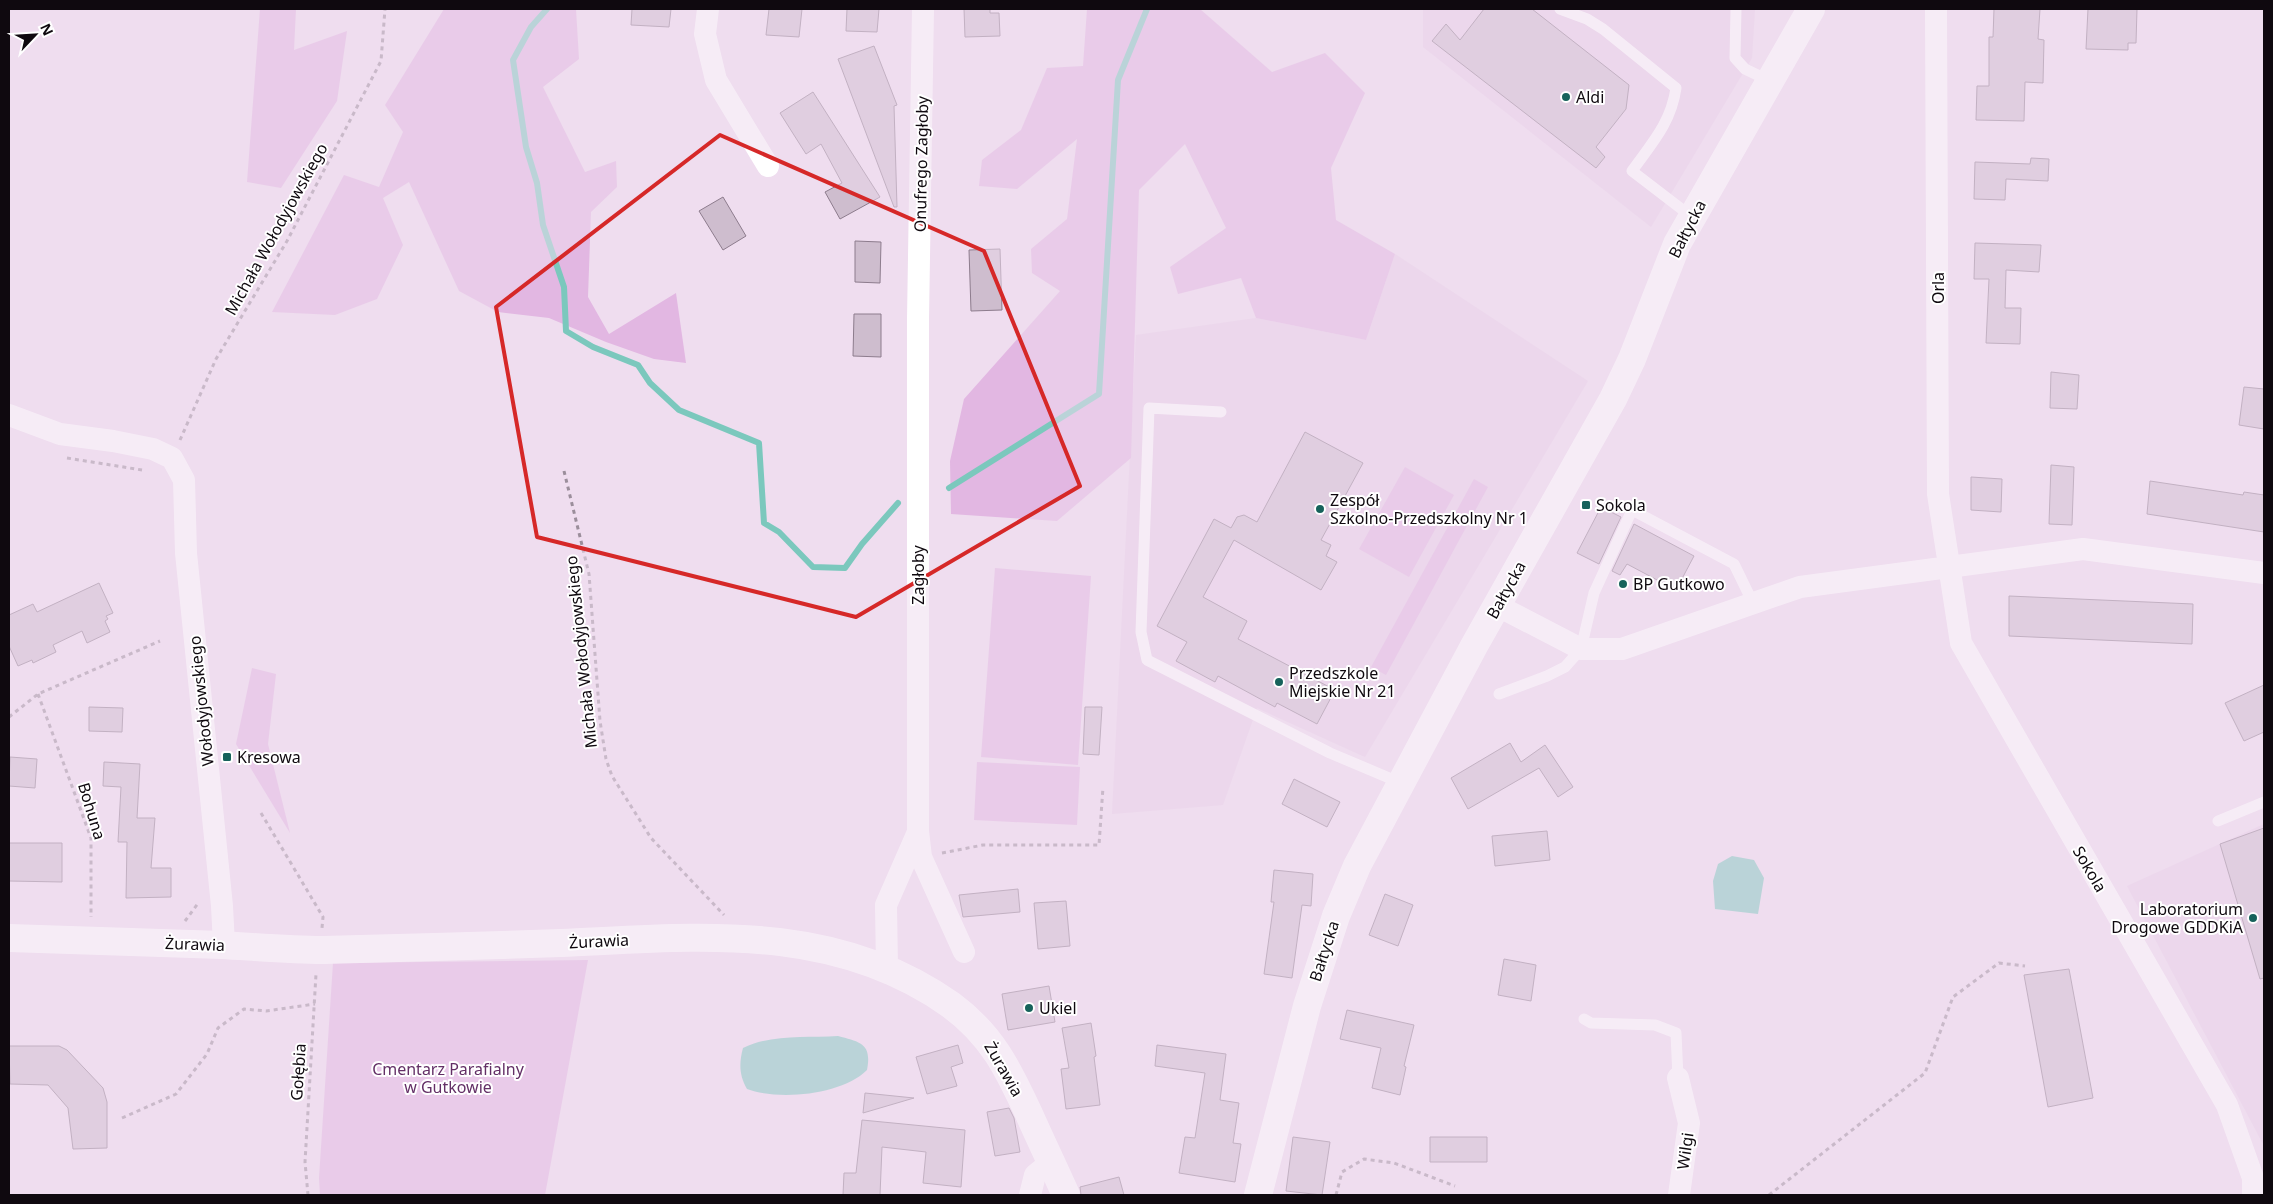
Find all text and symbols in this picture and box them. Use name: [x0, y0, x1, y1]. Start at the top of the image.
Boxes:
north arrow: [10, 10, 60, 60]
text: N: [36, 20, 58, 38]
place label: Aldi: [1576, 86, 1604, 108]
marker: Aldi: [1560, 91, 1572, 103]
street label: Onufrego Zagłoby: [909, 95, 933, 232]
street label: Michała Wołodyjowskiego: [219, 139, 333, 319]
street label: Bałtycka: [1663, 196, 1711, 262]
street label: Orla: [1927, 272, 1949, 304]
place label: Zespół Szkolno-Przedszkolny Nr 1: [1330, 489, 1528, 529]
place label: Sokola: [1596, 494, 1646, 516]
marker: Sokola: [1580, 499, 1592, 511]
marker: Zespół Szkolno-Przedszkolny Nr 1: [1314, 503, 1326, 515]
street label: Zagłoby: [907, 544, 929, 605]
street label: Michała Wołodyjowskiego: [560, 555, 602, 749]
street label: Bałtycka: [1481, 557, 1531, 623]
place label: BP Gutkowo: [1633, 573, 1725, 595]
marker: BP Gutkowo: [1617, 578, 1629, 590]
street label: Wołodyjowskiego: [183, 635, 219, 767]
place label: Przedszkole Miejskie Nr 21: [1289, 662, 1396, 702]
marker: Przedszkole Miejskie Nr 21: [1273, 676, 1285, 688]
place label: Kresowa: [237, 746, 301, 768]
marker: Kresowa: [221, 751, 233, 763]
street label: Bohuna: [73, 780, 111, 842]
street label: Sokola: [2068, 842, 2112, 896]
place label: Laboratorium Drogowe GDDKiA: [2111, 898, 2244, 938]
marker: Laboratorium Drogowe GDDKiA: [2247, 912, 2259, 924]
street label: Bałtycka: [1304, 918, 1344, 984]
street label: Żurawia: [568, 928, 630, 954]
street label: Żurawia: [165, 932, 225, 956]
place label: Ukiel: [1039, 997, 1077, 1019]
marker: Ukiel: [1023, 1002, 1035, 1014]
street label: Żurawia: [979, 1038, 1029, 1100]
street label: Gołębia: [285, 1043, 311, 1101]
park label: Cmentarz Parafialny w Gutkowie: [372, 1058, 525, 1098]
street label: Wilgi: [1672, 1131, 1698, 1171]

